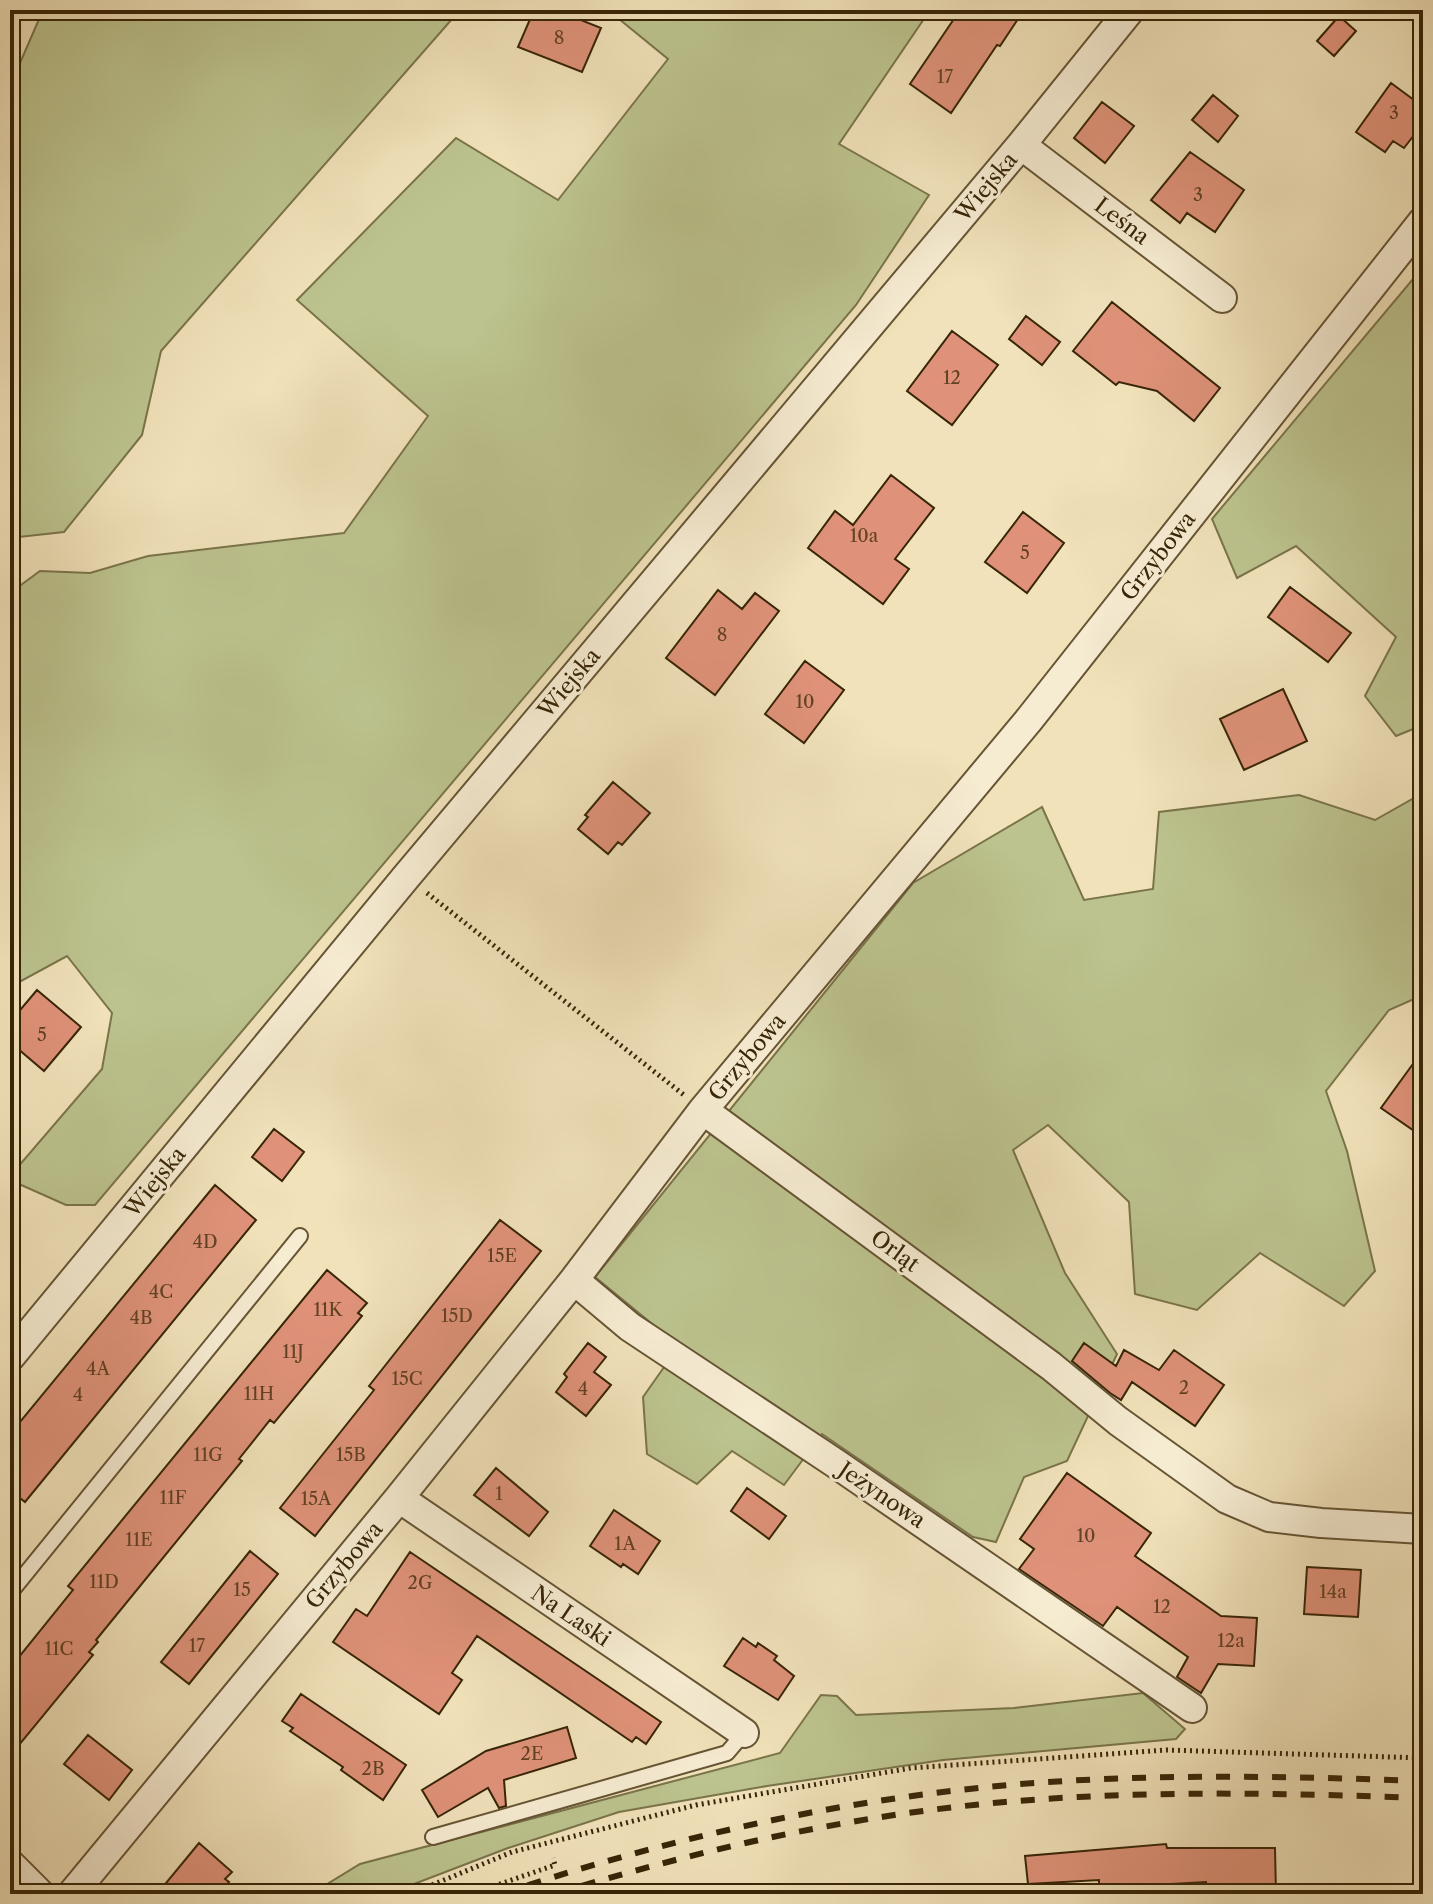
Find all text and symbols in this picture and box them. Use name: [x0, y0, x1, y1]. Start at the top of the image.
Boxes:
house number: 8: [554, 27, 564, 49]
house number: 17: [937, 66, 953, 88]
house number: 3: [1389, 102, 1399, 124]
street label: Wiejska: [948, 146, 1023, 228]
house number: 3: [1193, 184, 1203, 206]
street label: Leśna: [1089, 192, 1155, 251]
house number: 12: [943, 367, 961, 389]
street label: Grzybowa: [1115, 506, 1201, 606]
house number: 10a: [850, 525, 879, 547]
house number: 5: [1020, 542, 1030, 564]
house number: 8: [717, 624, 727, 646]
street label: Wiejska: [531, 642, 606, 724]
house number: 10: [796, 691, 814, 713]
street label: Grzybowa: [703, 1007, 792, 1106]
house number: 5: [37, 1024, 47, 1046]
street label: Wiejska: [118, 1141, 192, 1223]
street label: Orląt: [865, 1224, 925, 1278]
house number: 4D: [193, 1231, 218, 1253]
house number: 15E: [487, 1245, 517, 1267]
house number: 4C: [149, 1281, 173, 1303]
house number: 11K: [313, 1299, 344, 1321]
house number: 15D: [441, 1305, 473, 1327]
house number: 4B: [130, 1307, 152, 1329]
house number: 11J: [282, 1341, 304, 1363]
house number: 4A: [86, 1358, 111, 1380]
house number: 15C: [391, 1368, 423, 1390]
house number: 2: [1179, 1377, 1189, 1399]
house number: 4: [578, 1378, 588, 1400]
house number: 11H: [244, 1383, 274, 1405]
house number: 4: [73, 1384, 83, 1406]
house number: 11G: [193, 1444, 223, 1466]
house number: 15B: [336, 1444, 366, 1466]
street label: Jeżynowa: [831, 1454, 931, 1534]
house number: 1: [495, 1483, 503, 1505]
house number: 11F: [160, 1487, 187, 1509]
house number: 15A: [301, 1488, 332, 1510]
street label: Grzybowa: [300, 1515, 389, 1614]
house number: 10: [1077, 1525, 1095, 1547]
house number: 11E: [125, 1529, 153, 1551]
house number: 1A: [614, 1533, 637, 1555]
house number: 11D: [89, 1571, 119, 1593]
house number: 2G: [408, 1572, 433, 1594]
house number: 15: [233, 1579, 251, 1601]
street label: Na Laski: [526, 1580, 616, 1652]
house number: 14a: [1319, 1581, 1347, 1603]
house number: 12: [1153, 1596, 1171, 1618]
house number: 12a: [1217, 1630, 1245, 1652]
house number: 17: [189, 1635, 205, 1657]
house number: 11C: [45, 1638, 74, 1660]
house number: 2E: [521, 1743, 543, 1765]
house number: 2B: [362, 1758, 384, 1780]

